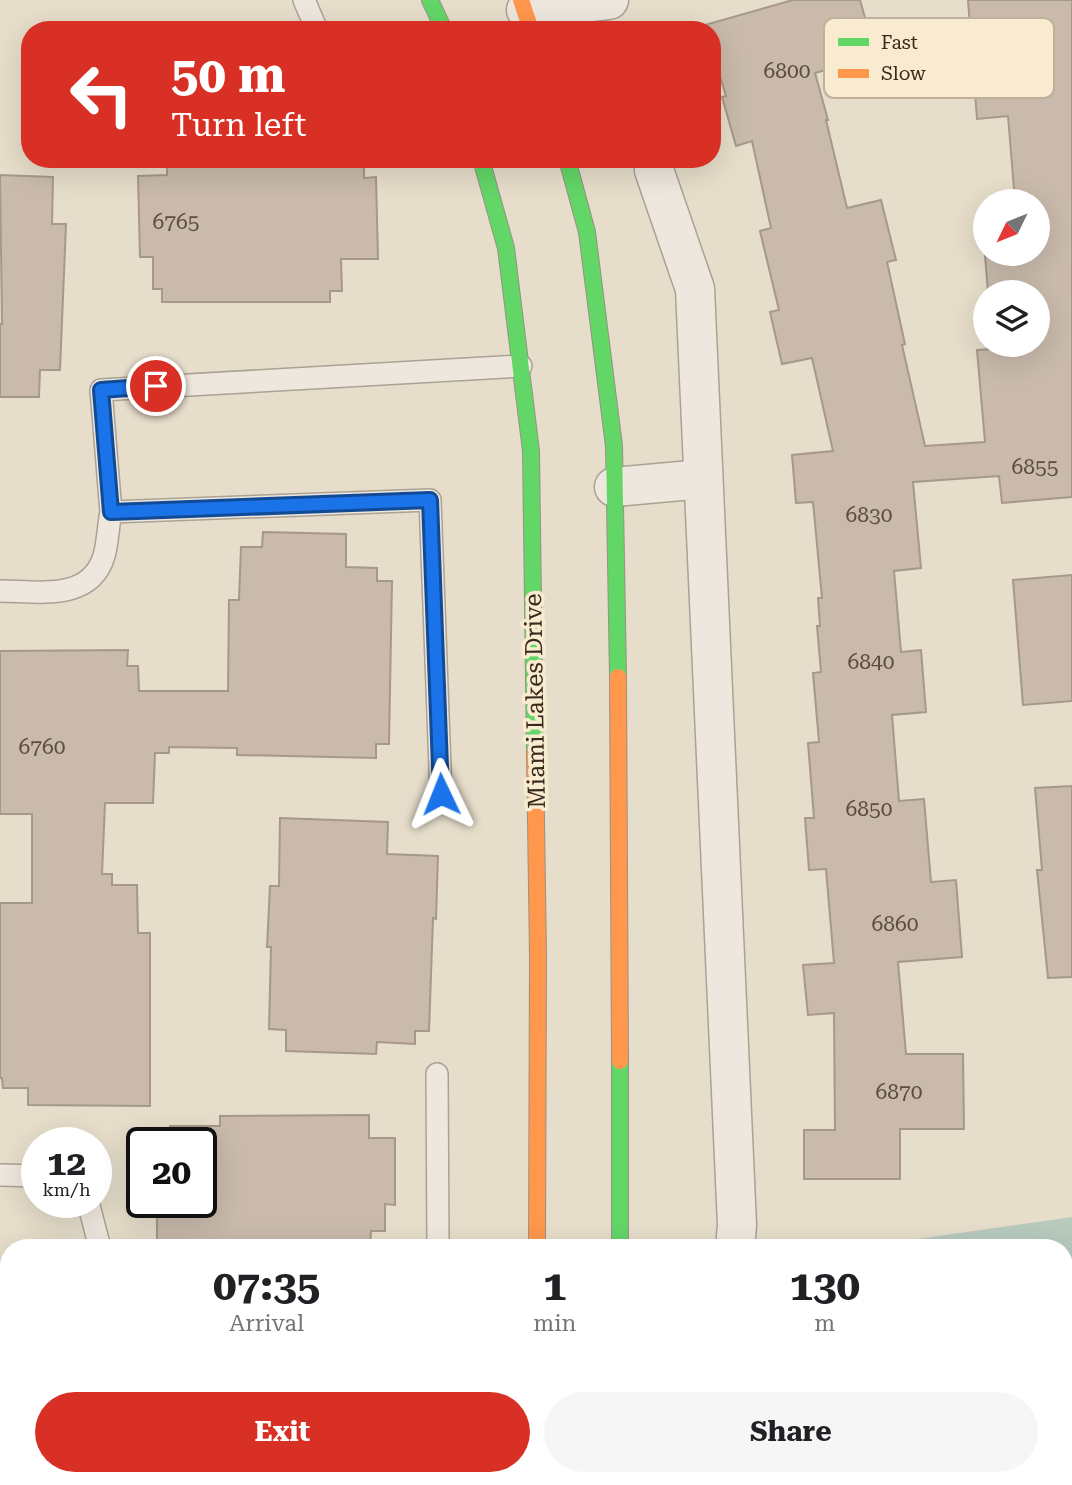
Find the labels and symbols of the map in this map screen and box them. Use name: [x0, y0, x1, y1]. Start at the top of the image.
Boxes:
legend: [824, 18, 1054, 98]
text: Fast: [881, 31, 918, 54]
house number: 6800: [763, 59, 811, 83]
text: Slow: [881, 62, 926, 85]
north arrow: [973, 189, 1050, 266]
house number: 6765: [152, 210, 200, 234]
pin: [126, 356, 186, 416]
house number: 6855: [1011, 455, 1059, 479]
house number: 6830: [845, 503, 893, 527]
street label: Miami Lakes Drive: [519, 593, 551, 809]
house number: 6840: [847, 650, 895, 674]
house number: 6760: [18, 735, 66, 759]
position arrow: [404, 757, 478, 831]
house number: 6850: [845, 797, 893, 821]
house number: 6860: [871, 912, 919, 936]
house number: 6870: [875, 1080, 923, 1104]
speed limit sign: 20: [126, 1127, 217, 1218]

